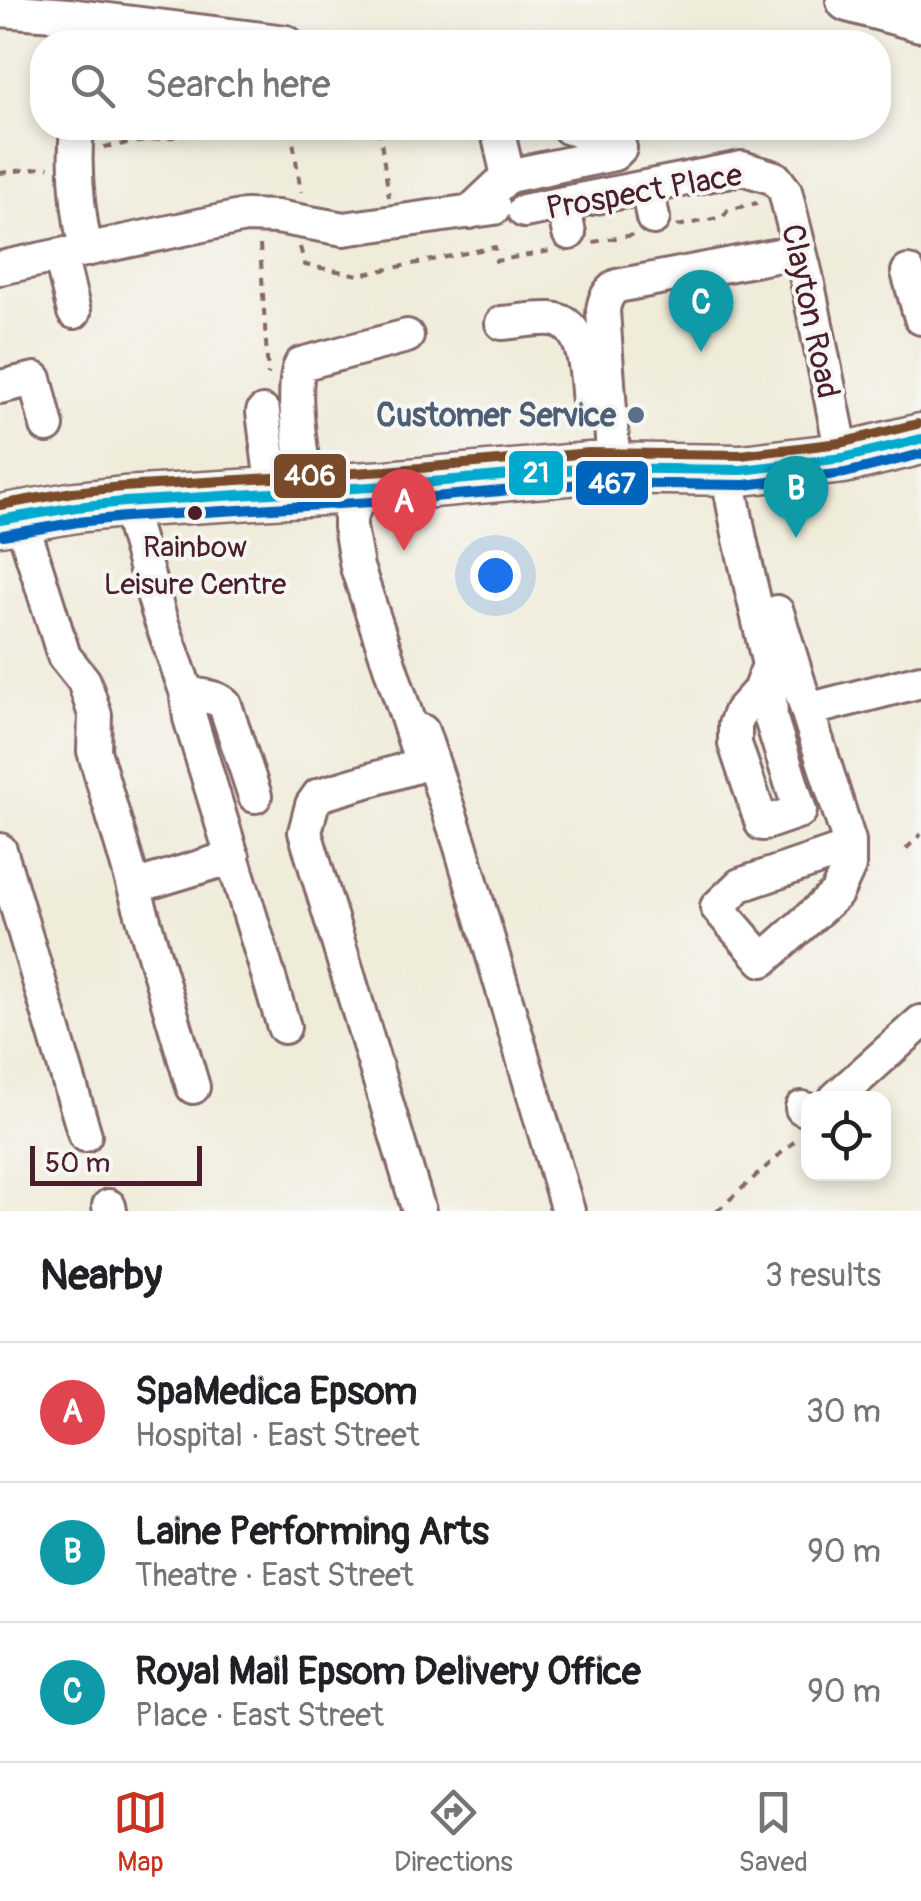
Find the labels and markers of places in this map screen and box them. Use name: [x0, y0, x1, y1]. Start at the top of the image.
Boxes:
pin: C: [668, 270, 734, 352]
place label: Customer Service: [376, 396, 617, 436]
marker: Customer Service: [625, 404, 647, 426]
pin: B: [764, 456, 828, 538]
pin: A: [372, 468, 436, 551]
marker: Rainbow Leisure Centre: [185, 503, 205, 523]
place label: Rainbow Leisure Centre: [104, 529, 287, 603]

